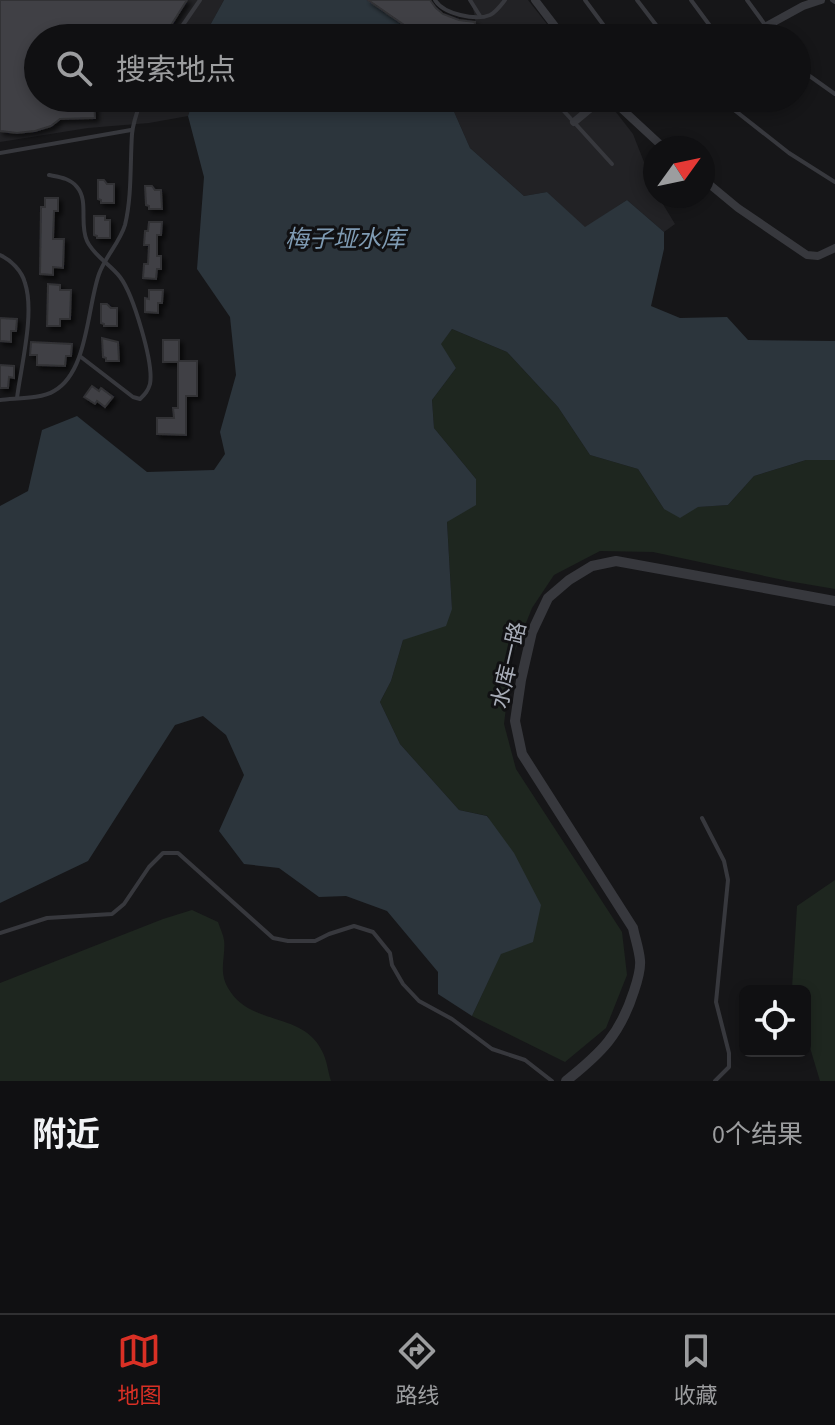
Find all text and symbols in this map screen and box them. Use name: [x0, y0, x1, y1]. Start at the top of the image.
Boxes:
search box: [24, 24, 811, 112]
icon: search: [52, 46, 96, 90]
text: 搜索地点: [116, 49, 236, 92]
north arrow: [643, 136, 715, 208]
water label: 梅子垭水库: [285, 222, 409, 257]
street label: 水库一路: [483, 619, 534, 712]
map controls: [739, 985, 811, 1057]
button: locate: [739, 985, 811, 1057]
text: 附近: [32, 1111, 100, 1160]
text: 0个结果: [712, 1116, 803, 1153]
tab: 地图: [117, 1329, 161, 1412]
tab: 路线: [395, 1329, 440, 1412]
tab: 收藏: [674, 1329, 718, 1412]

